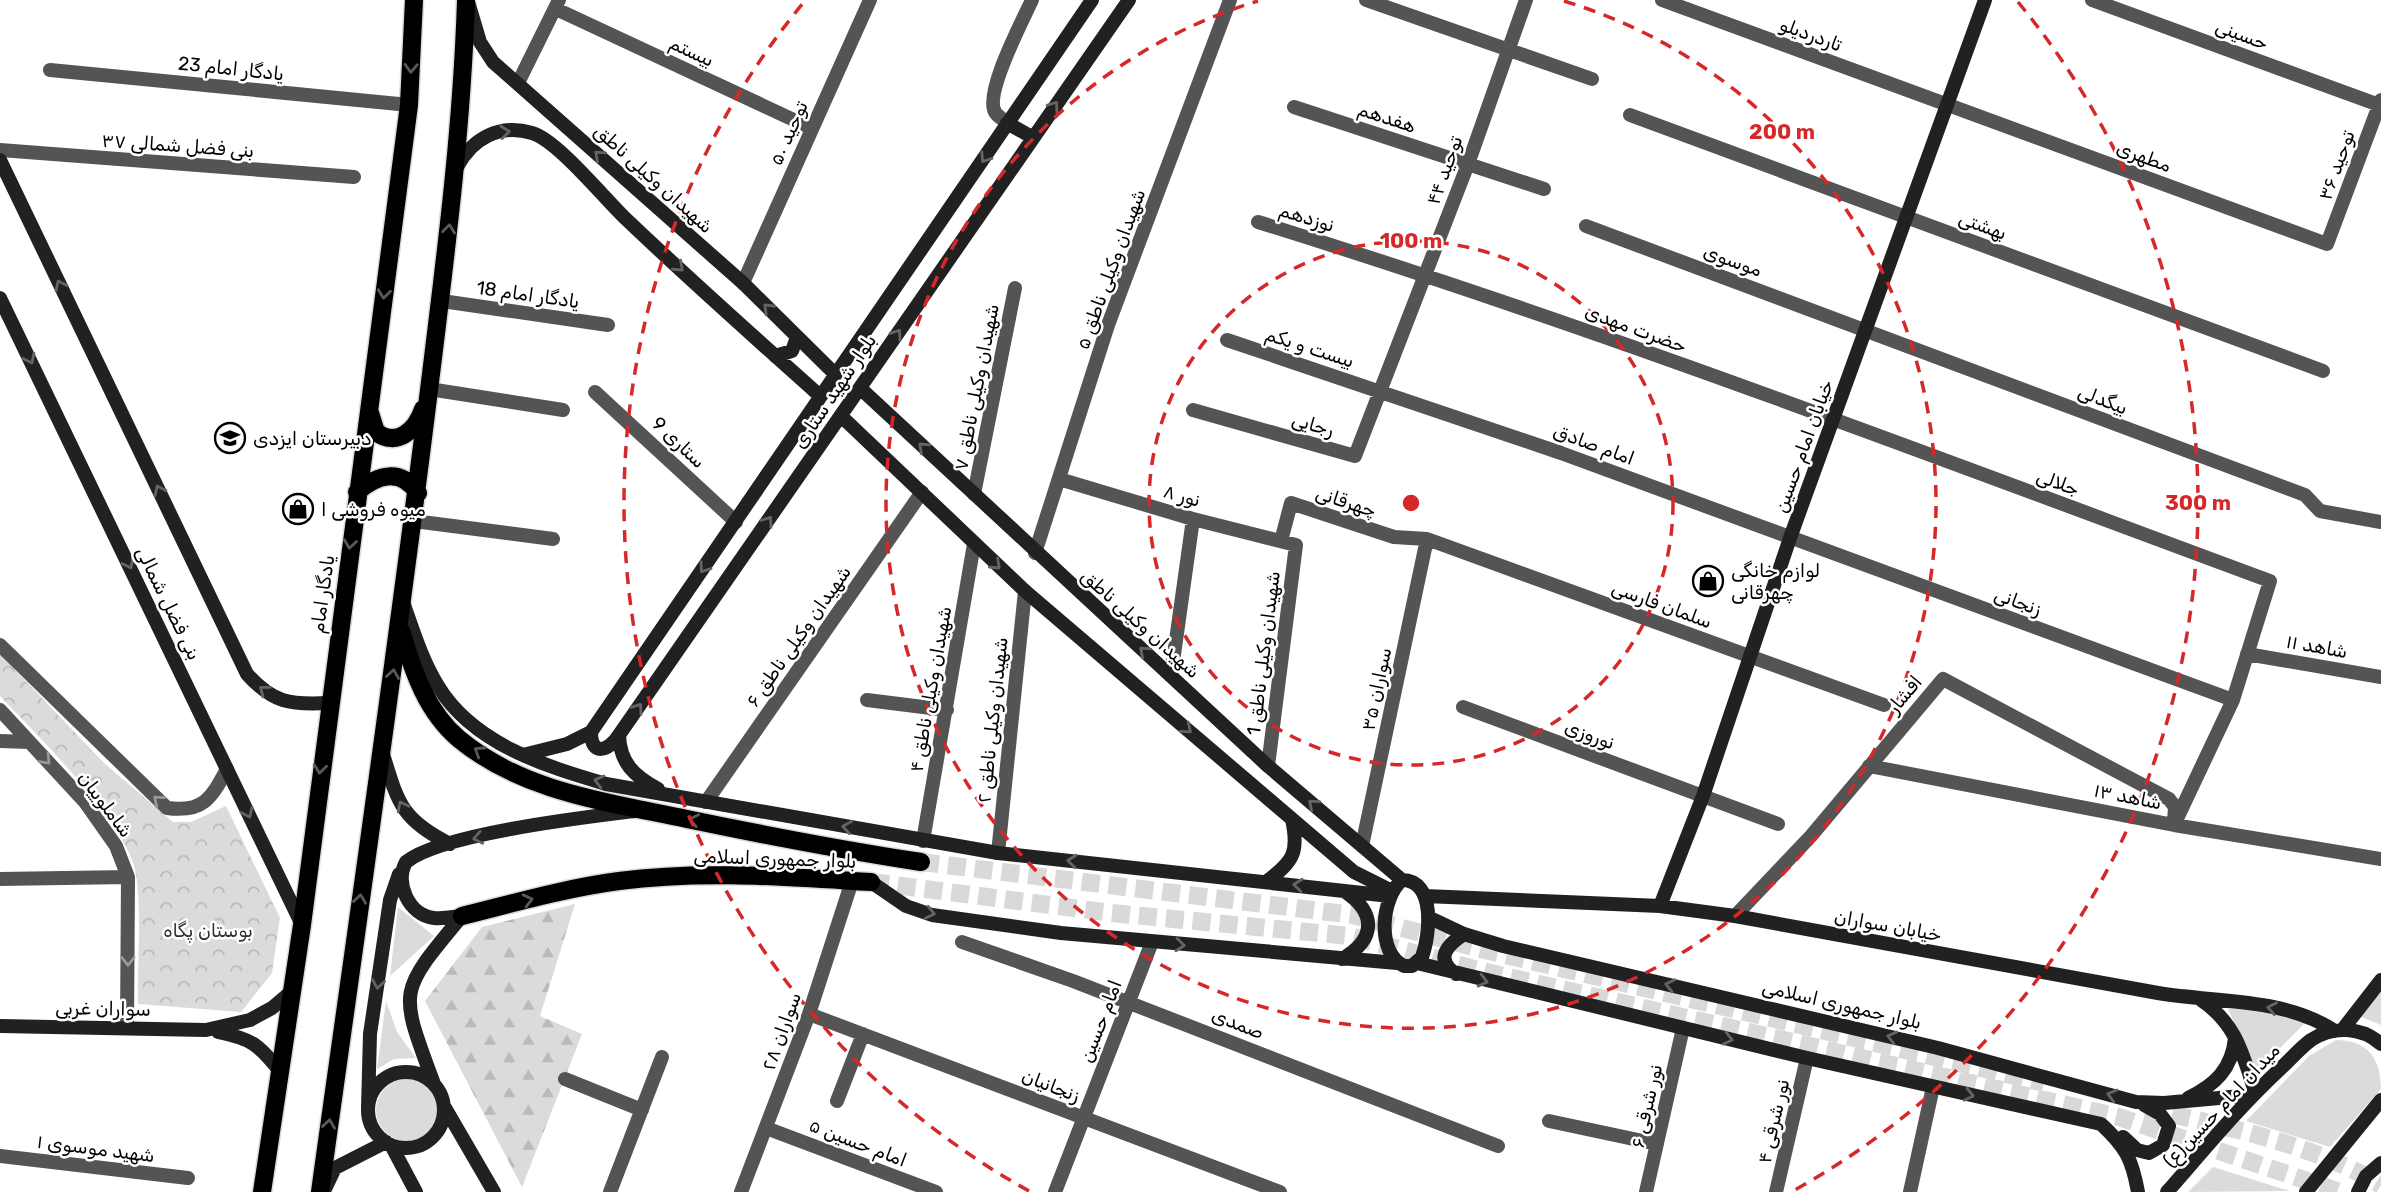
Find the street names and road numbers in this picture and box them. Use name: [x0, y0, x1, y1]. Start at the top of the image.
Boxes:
street label: تاردردیلو: [1777, 13, 1845, 56]
street label: حسینی: [2212, 14, 2271, 55]
street label: بیستم: [666, 31, 718, 73]
street label: یادگار امام 23: [177, 52, 285, 86]
street label: توحید ۵۰: [764, 97, 813, 169]
street label: هفدهم: [1355, 97, 1419, 139]
street label: شهیدان وکیلی ناطق: [589, 119, 718, 238]
street label: توحید ۳۶: [2313, 127, 2360, 203]
street label: بنی فضل شمالی ۳۷: [101, 129, 255, 162]
street label: توحید ۴۴: [1421, 133, 1468, 208]
street label: مطهری: [2113, 136, 2174, 177]
street label: شهیدان وکیلی ناطق ۵: [1071, 186, 1150, 353]
street label: نوزدهم: [1276, 198, 1337, 238]
street label: بهشتی: [1956, 206, 2010, 245]
street label: موسوی: [1700, 239, 1765, 282]
street label: یادگار امام 18: [475, 276, 581, 314]
street label: حضرت مهدی: [1582, 299, 1690, 357]
street label: شهیدان وکیلی ناطق ۷: [949, 302, 1004, 472]
street label: بیست و یکم: [1262, 322, 1357, 374]
street label: بلوار شهید ستاری: [788, 330, 881, 453]
street label: خیابان امام حسین: [1769, 377, 1839, 516]
street label: بیگدلی: [2075, 380, 2131, 419]
street label: رجایی: [1289, 408, 1337, 441]
street label: ستاری 9: [647, 412, 710, 473]
street label: امام صادق: [1550, 419, 1638, 471]
street label: جلالی: [2033, 464, 2082, 501]
street label: نور ۸: [1161, 479, 1203, 512]
street label: چهرقانی: [1313, 481, 1379, 522]
street label: بنی فضل شمالی: [131, 543, 206, 664]
street label: یادگار امام: [306, 553, 340, 635]
street label: شهیدان وکیلی ناطق ۶: [741, 561, 856, 711]
street label: شهیدان وکیلی ناطق: [1076, 564, 1205, 683]
street label: شهیدان وکیلی ناطق 1: [1242, 570, 1285, 737]
street label: سلمان فارسی: [1609, 576, 1715, 633]
street label: زنجانی: [1991, 582, 2045, 621]
street label: شهیدان وکیلی ناطق ۴: [905, 604, 956, 774]
street label: شاهد ۱۱: [2284, 630, 2349, 663]
street label: شهیدان وکیلی ناطق ٢: [972, 636, 1013, 804]
street label: سواران ۳۵: [1356, 645, 1397, 733]
street label: افشار: [1881, 671, 1927, 719]
street label: نوروزی: [1562, 715, 1618, 754]
street label: شاملوییان: [73, 767, 138, 842]
street label: شاهد ۱۳: [2092, 779, 2164, 814]
street label: بلوار جمهوری اسلامی: [693, 844, 857, 873]
street label: خیابان سواران: [1832, 905, 1943, 946]
street label: بلوار جمهوری اسلامی: [1760, 975, 1924, 1034]
street label: امام حسین: [1074, 977, 1128, 1066]
street label: سواران ۲۸: [757, 989, 806, 1073]
street label: سواران غربی: [55, 996, 151, 1021]
street label: صمدی: [1208, 1003, 1267, 1044]
street label: میدان امام حسین(ع): [2158, 1039, 2286, 1173]
street label: نور شرقی ۶: [1626, 1062, 1667, 1150]
street label: زنجانیان: [1018, 1064, 1083, 1107]
street label: نور شرقی ۴: [1753, 1077, 1794, 1166]
street label: امام حسین ۵: [805, 1113, 910, 1173]
street label: شهید موسوی ۱: [36, 1130, 156, 1167]

